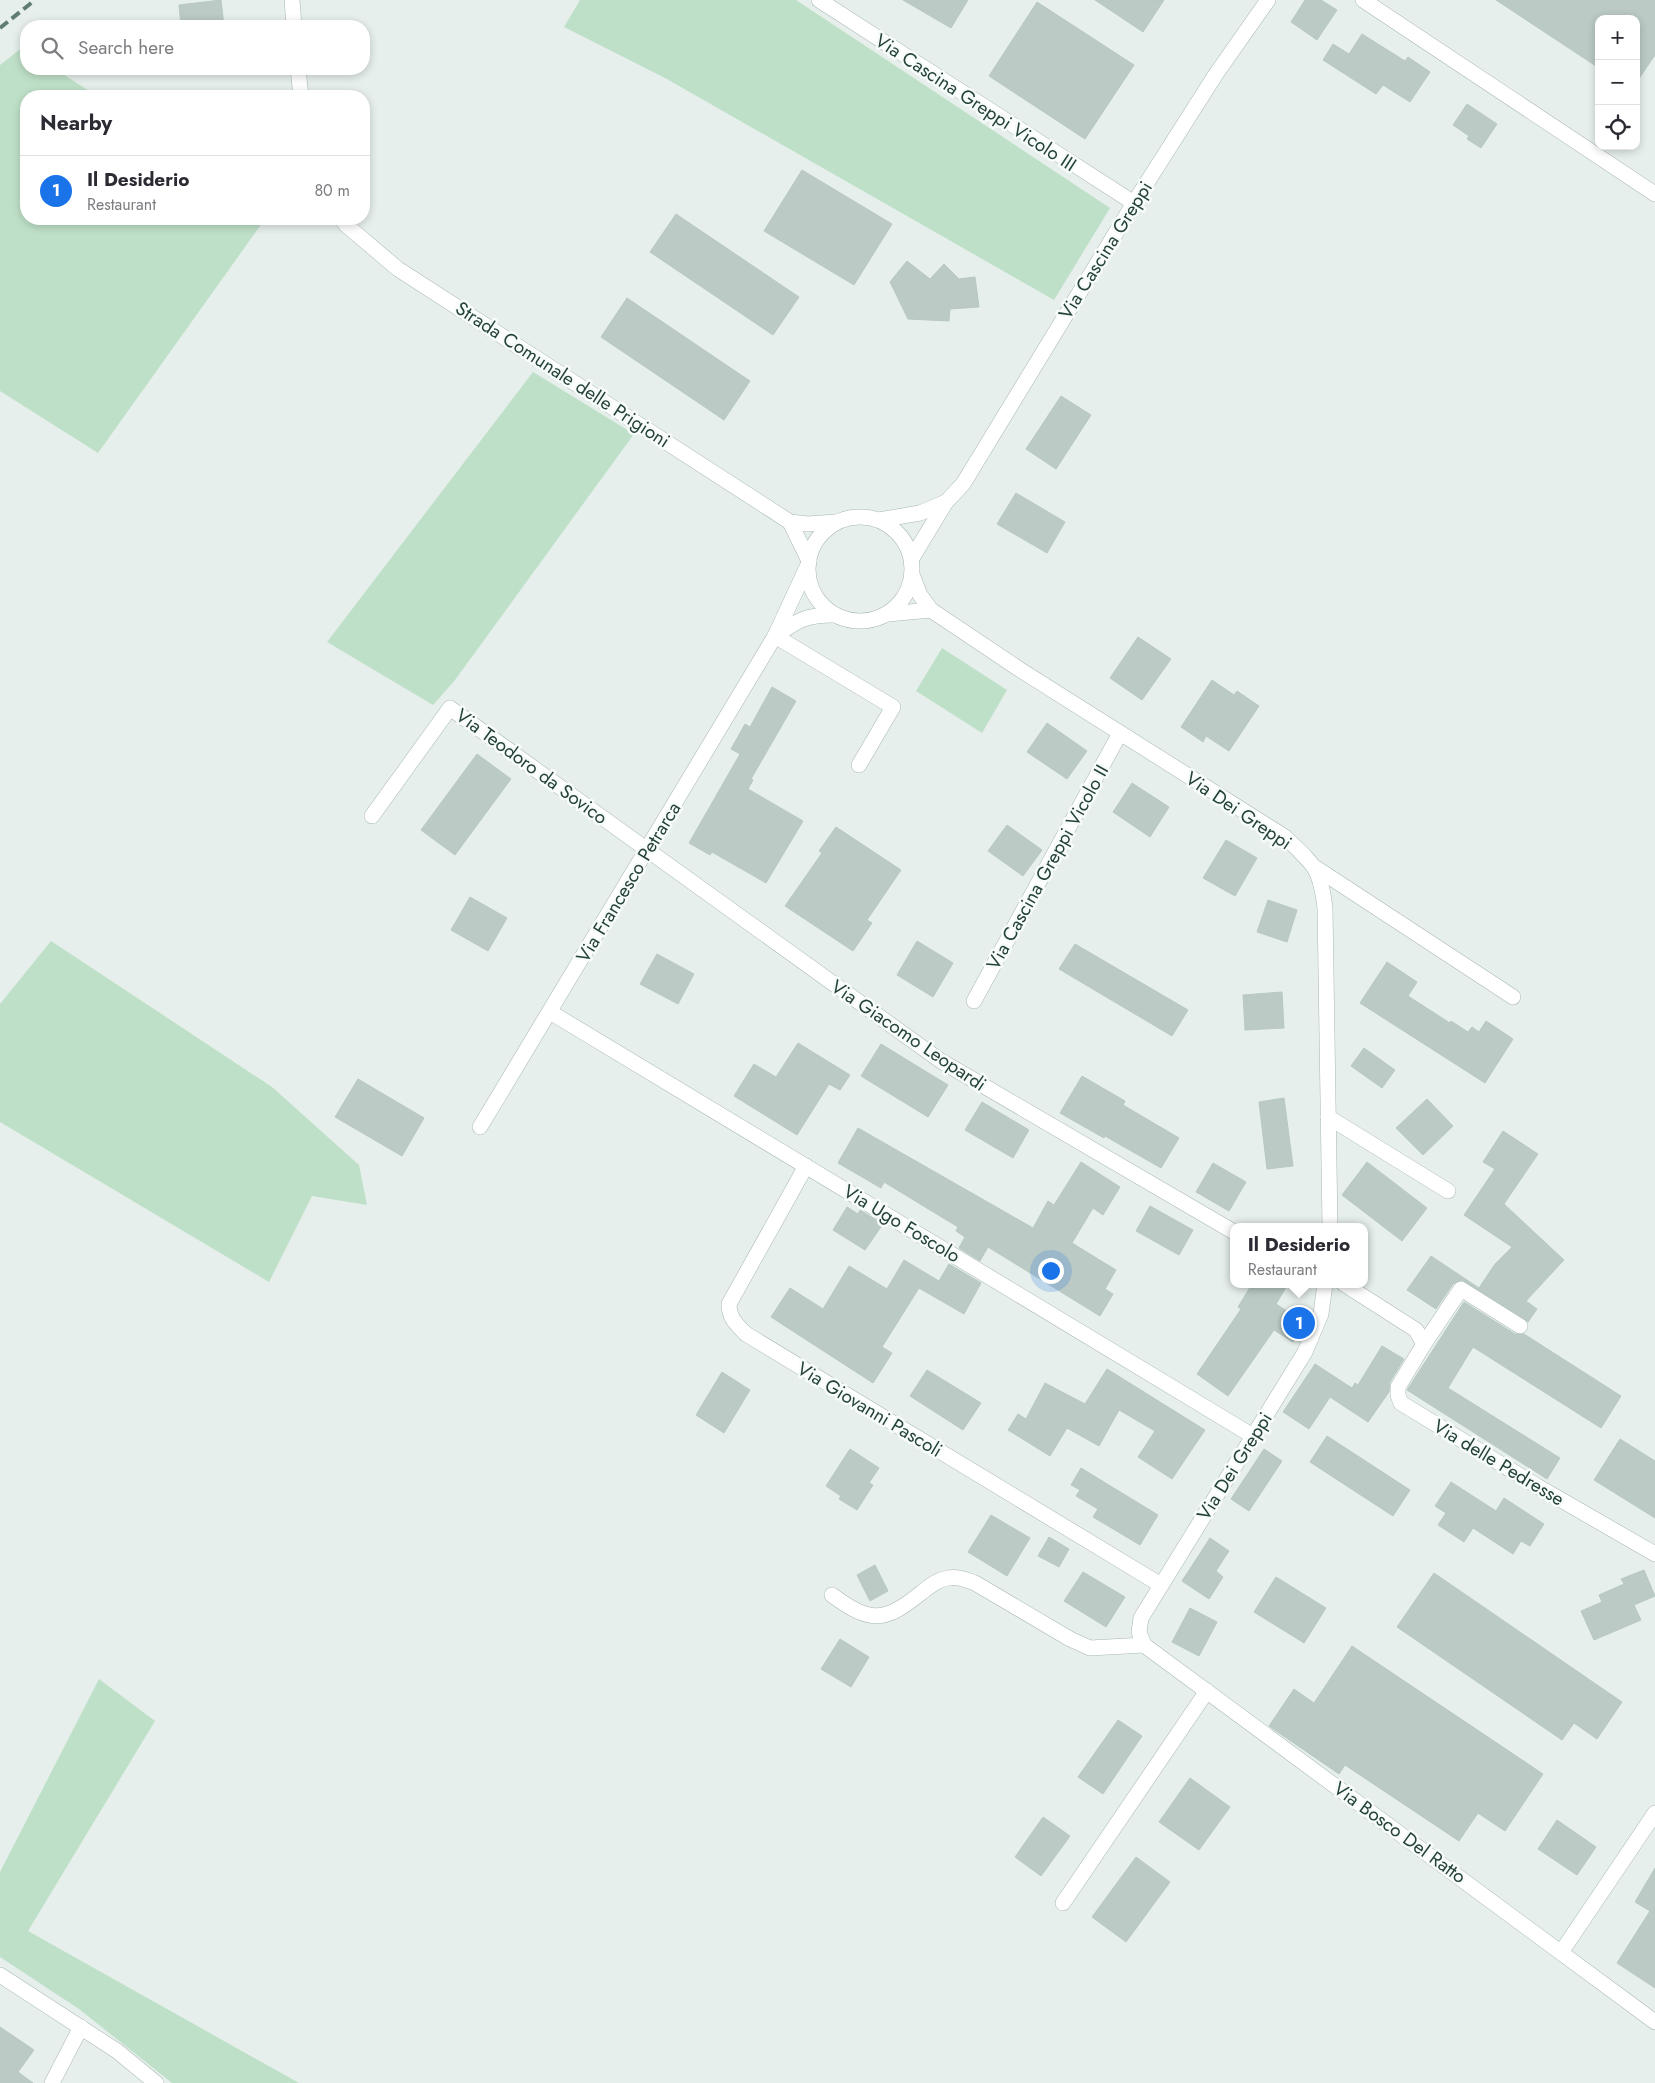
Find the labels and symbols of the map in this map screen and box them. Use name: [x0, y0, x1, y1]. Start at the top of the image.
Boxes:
street label: Via Cascina Greppi Vicolo III: [870, 27, 1082, 178]
street label: Via Cascina Greppi: [1052, 176, 1159, 325]
street label: Strada Comunale delle Prigioni: [450, 295, 675, 454]
street label: Via Teodoro da Sovico: [450, 702, 613, 831]
street label: Via Cascina Greppi Vicolo II: [980, 760, 1115, 975]
street label: Via Dei Greppi: [1180, 765, 1297, 856]
street label: Via Francesco Petrarca: [570, 797, 687, 968]
street label: Via Giacomo Leopardi: [826, 973, 992, 1098]
street label: Via Ugo Foscolo: [838, 1178, 965, 1269]
your location: [1038, 1258, 1064, 1284]
pin: 1: [1283, 1304, 1315, 1342]
street label: Via Giovanni Pascoli: [792, 1355, 948, 1464]
street label: Via Dei Greppi: [1190, 1407, 1278, 1526]
street label: Via delle Pedresse: [1428, 1413, 1570, 1512]
street label: Via Bosco Del Ratto: [1328, 1775, 1472, 1890]

